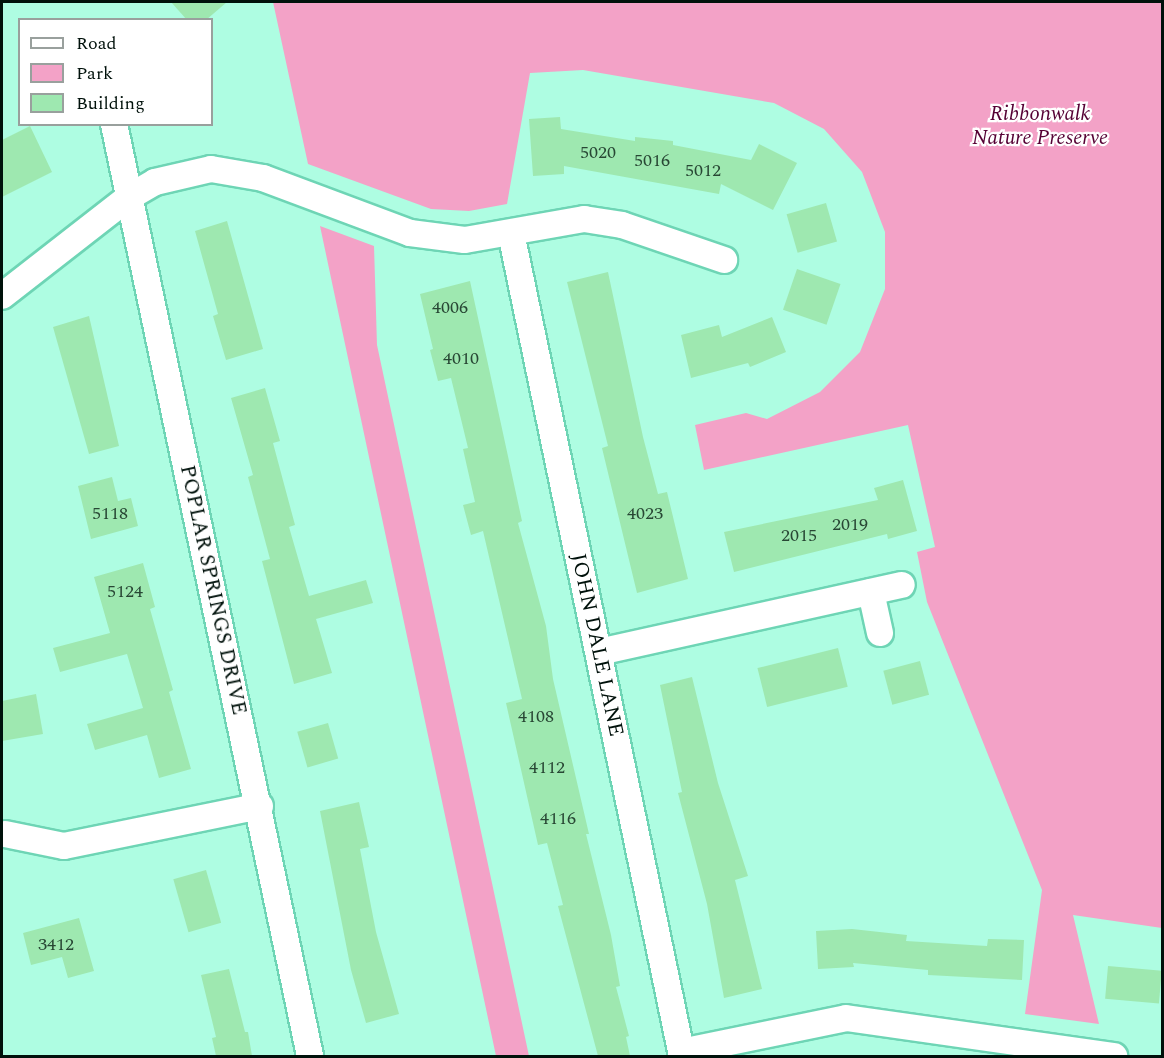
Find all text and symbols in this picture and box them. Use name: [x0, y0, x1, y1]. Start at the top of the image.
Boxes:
legend: [18, 18, 213, 126]
text: Road: [76, 30, 117, 57]
text: Park: [76, 60, 113, 87]
text: Building: [76, 90, 145, 117]
park label: Ribbonwalk Nature Preserve: [972, 101, 1108, 151]
house number: 5020: [580, 142, 616, 164]
house number: 5016: [634, 150, 670, 172]
house number: 5012: [685, 160, 721, 182]
house number: 4006: [432, 297, 468, 319]
house number: 4010: [443, 348, 479, 370]
street label: POPLAR SPRINGS DRIVE: [174, 463, 252, 717]
house number: 5118: [92, 503, 128, 525]
house number: 4023: [627, 503, 663, 525]
house number: 2019: [832, 514, 868, 536]
house number: 2015: [781, 525, 817, 547]
street label: JOHN DALE LANE: [565, 551, 629, 739]
house number: 5124: [107, 581, 143, 603]
house number: 4108: [518, 706, 554, 728]
house number: 4112: [529, 757, 565, 779]
house number: 4116: [540, 808, 576, 830]
house number: 3412: [38, 934, 74, 956]

